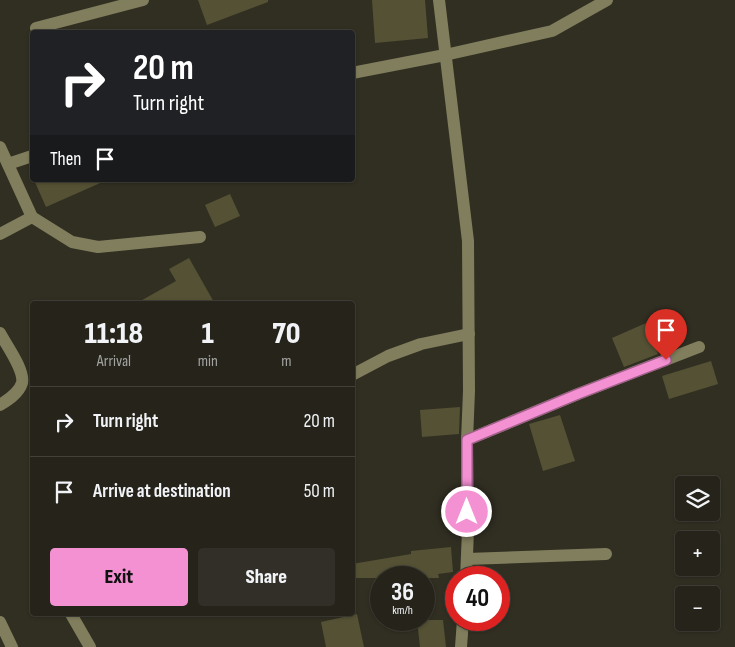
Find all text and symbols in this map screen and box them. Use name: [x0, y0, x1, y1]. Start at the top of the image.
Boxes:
text: 20 m: [133, 47, 194, 90]
icon: right: [50, 50, 115, 115]
text: Turn right: [133, 90, 204, 117]
icon: arrive: [91, 145, 119, 173]
text: Then: [50, 148, 81, 171]
pin: [645, 309, 687, 360]
text: 11:18: [85, 316, 143, 352]
text: 1: [202, 316, 214, 352]
text: 70: [272, 316, 300, 352]
icon: arrive: [652, 316, 680, 344]
text: Arrival: [97, 352, 131, 371]
text: min: [198, 352, 218, 371]
text: m: [281, 352, 292, 371]
icon: right: [50, 408, 78, 436]
text: Turn right: [93, 410, 158, 433]
text: 20 m: [303, 410, 335, 433]
map controls: [675, 476, 720, 631]
button: layers: [675, 476, 720, 521]
icon: arrive: [50, 478, 78, 506]
text: Arrive at destination: [93, 480, 231, 503]
text: 50 m: [304, 480, 335, 503]
position arrow: [440, 485, 492, 537]
button: +: [675, 531, 720, 576]
button: Exit: [50, 548, 188, 606]
button: Share: [198, 548, 335, 606]
speed limit sign: 40: [445, 566, 510, 631]
text: 36: [391, 577, 414, 608]
button: −: [675, 586, 720, 631]
text: km/h: [392, 603, 413, 618]

